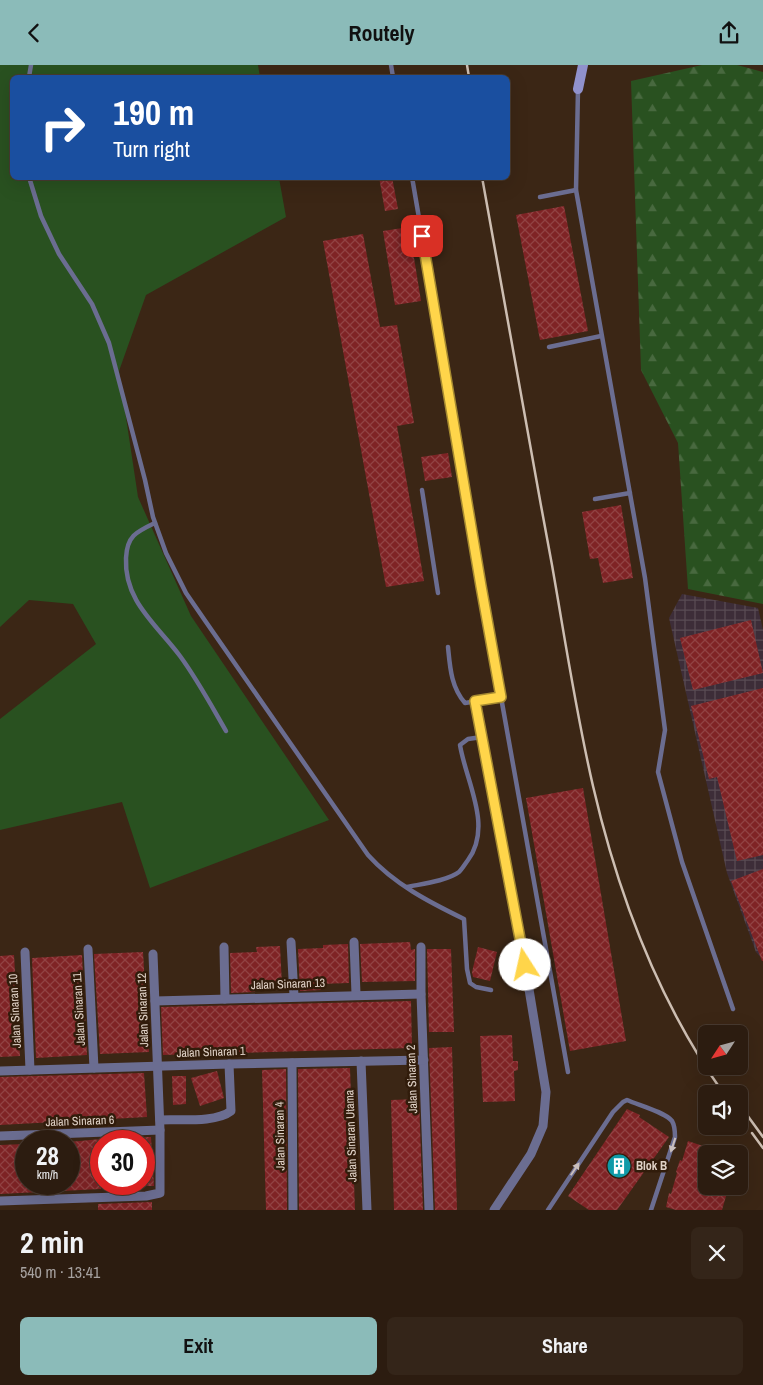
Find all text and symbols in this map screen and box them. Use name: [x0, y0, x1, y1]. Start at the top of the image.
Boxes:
text: Routely: [348, 18, 415, 48]
icon: back: [20, 19, 48, 47]
icon: share: [715, 19, 743, 47]
text: 190 m: [113, 89, 194, 136]
icon: right: [30, 95, 95, 160]
text: Turn right: [113, 134, 190, 164]
pin: [401, 215, 443, 257]
icon: arrive: [408, 222, 436, 250]
position arrow: [498, 938, 550, 990]
street label: Jalan Sinaran 11: [69, 971, 89, 1046]
street label: Jalan Sinaran 10: [5, 973, 25, 1049]
street label: Jalan Sinaran 12: [134, 973, 152, 1047]
street label: Jalan Sinaran 13: [251, 975, 325, 993]
north arrow: [698, 1025, 748, 1075]
map controls: [698, 1025, 748, 1195]
street label: Jalan Sinaran 1: [176, 1043, 246, 1061]
street label: Jalan Sinaran 2: [403, 1044, 421, 1114]
button: sound: [698, 1085, 748, 1135]
street label: Jalan Sinaran Utama: [341, 1089, 361, 1182]
street label: Jalan Sinaran 4: [271, 1101, 289, 1171]
street label: Jalan Sinaran 6: [45, 1112, 115, 1130]
speed limit sign: 30: [90, 1130, 155, 1195]
one-way arrow: [668, 1138, 676, 1153]
text: 28: [36, 1139, 59, 1173]
button: layers: [698, 1145, 748, 1195]
building icon: Blok B: [606, 1153, 632, 1179]
place label: Blok B: [636, 1158, 667, 1174]
one-way arrow: [570, 1163, 580, 1176]
text: km/h: [37, 1167, 58, 1183]
text: 2 min: [20, 1222, 84, 1262]
button: close: [691, 1227, 743, 1279]
text: 540 m · 13:41: [20, 1261, 100, 1283]
button: Exit: [20, 1317, 377, 1375]
button: Share: [387, 1317, 743, 1375]

